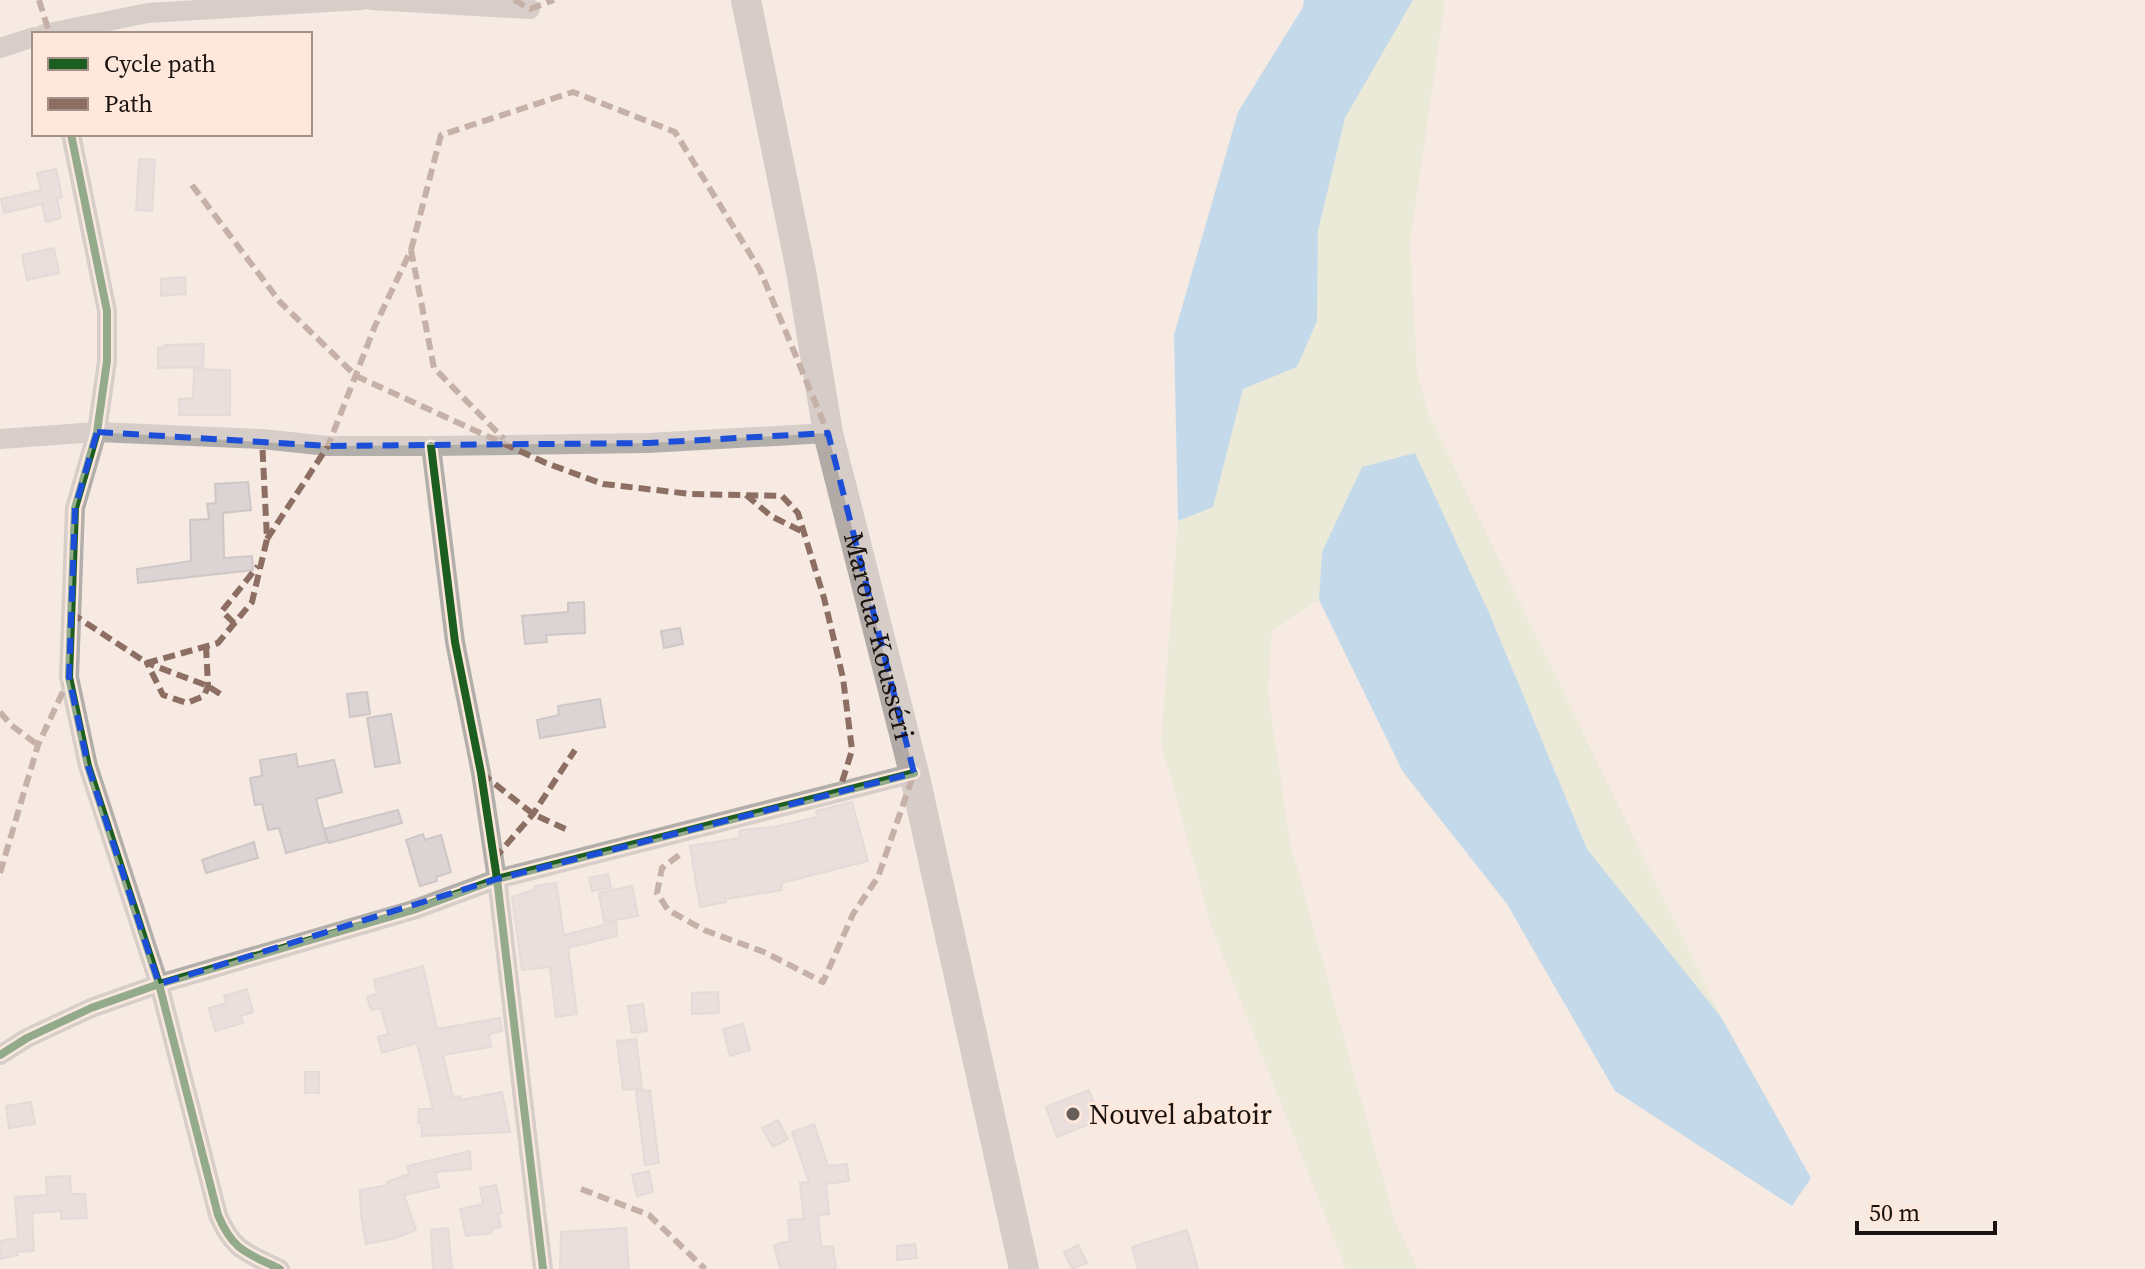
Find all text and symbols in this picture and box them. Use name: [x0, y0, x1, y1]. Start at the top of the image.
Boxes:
legend: [32, 32, 312, 136]
text: Cycle path: [104, 47, 216, 80]
text: Path: [104, 87, 153, 120]
street label: Maroua-Kousséri: [835, 528, 924, 744]
place label: Nouvel abatoir: [1089, 1095, 1272, 1133]
marker: Nouvel abatoir: [1064, 1105, 1082, 1123]
scale bar: [1857, 1185, 1995, 1235]
text: 50 m: [1869, 1196, 1920, 1229]

